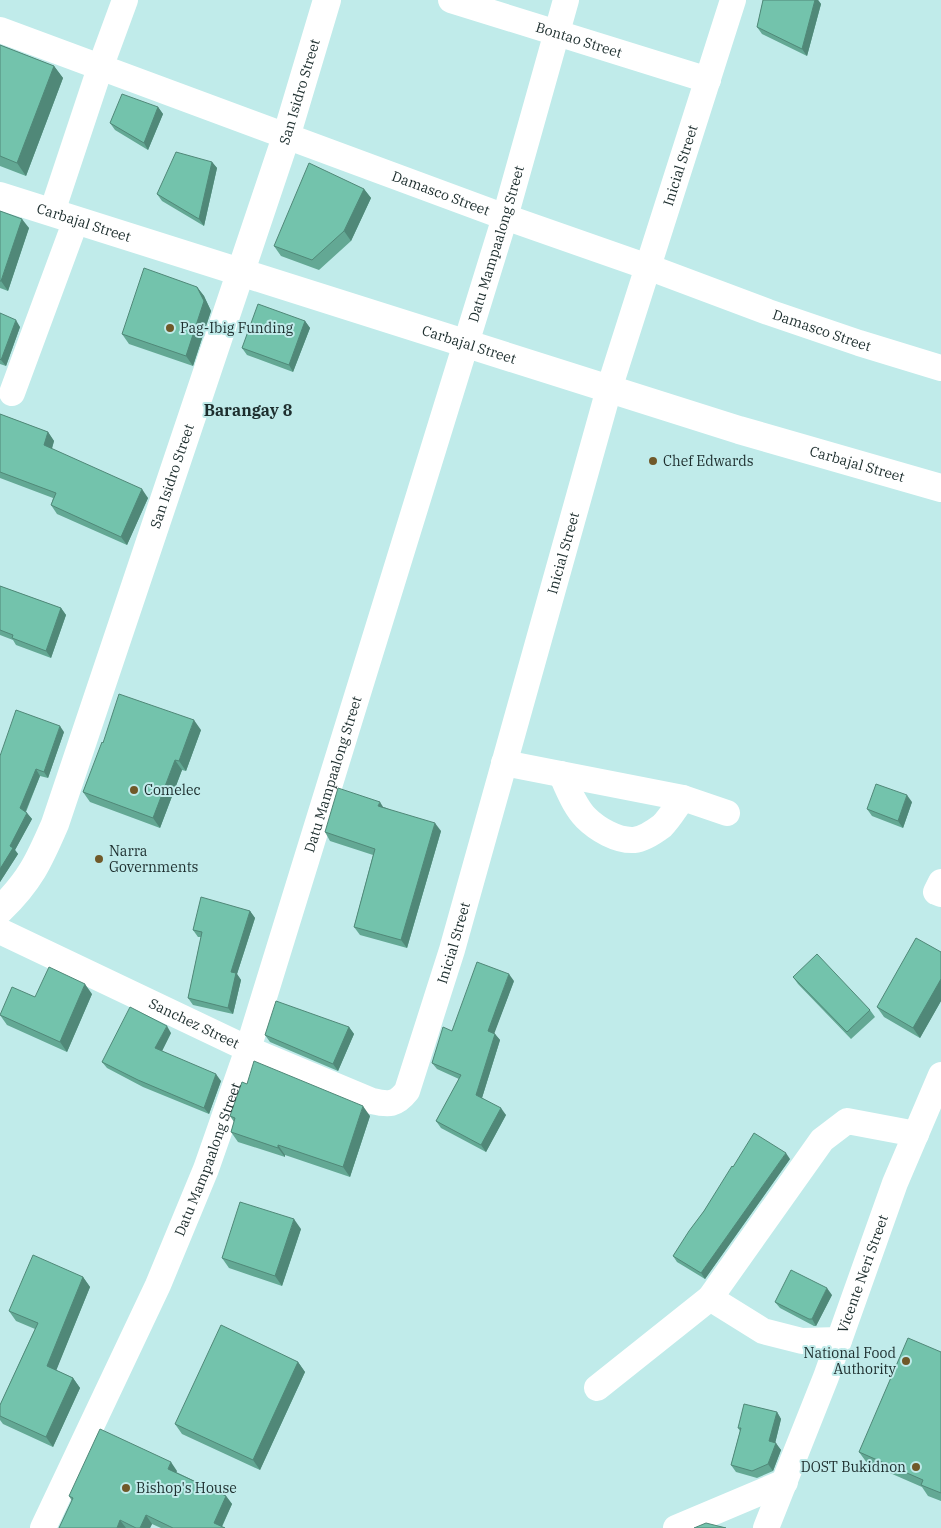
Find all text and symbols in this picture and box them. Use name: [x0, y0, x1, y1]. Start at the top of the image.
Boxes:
street label: Bontao Street: [534, 18, 624, 62]
street label: San Isidro Street: [275, 37, 324, 147]
street label: Inicial Street: [659, 122, 702, 208]
street label: Datu Mampaalong Street: [464, 163, 528, 325]
street label: Damasco Street: [389, 167, 492, 220]
street label: Carbajal Street: [35, 199, 133, 246]
street label: Damasco Street: [770, 305, 873, 355]
place label: Pag-Ibig Funding: [180, 319, 294, 337]
street label: Carbajal Street: [420, 321, 518, 368]
marker: Pag-Ibig Funding: [164, 322, 176, 334]
district label: Barangay 8: [204, 400, 293, 420]
street label: San Isidro Street: [146, 421, 198, 531]
street label: Carbajal Street: [808, 442, 907, 486]
place label: Chef Edwards: [663, 452, 754, 470]
marker: Chef Edwards: [647, 455, 659, 467]
street label: Inicial Street: [543, 510, 583, 596]
street label: Datu Mampaalong Street: [300, 694, 365, 855]
place label: Comelec: [144, 781, 201, 799]
marker: Comelec: [128, 784, 140, 796]
place label: Narra Governments: [109, 842, 199, 876]
marker: Narra Governments: [93, 853, 105, 865]
street label: Inicial Street: [433, 900, 474, 986]
street label: Sanchez Street: [146, 994, 242, 1053]
street label: Datu Mampaalong Street: [170, 1080, 245, 1239]
street label: Vicente Neri Street: [833, 1212, 892, 1335]
place label: National Food Authority: [804, 1344, 897, 1378]
marker: National Food Authority: [900, 1355, 912, 1367]
place label: DOST Bukidnon: [801, 1458, 906, 1476]
marker: DOST Bukidnon: [910, 1461, 922, 1473]
place label: Bishop's House: [136, 1479, 237, 1497]
marker: Bishop's House: [120, 1482, 132, 1494]

